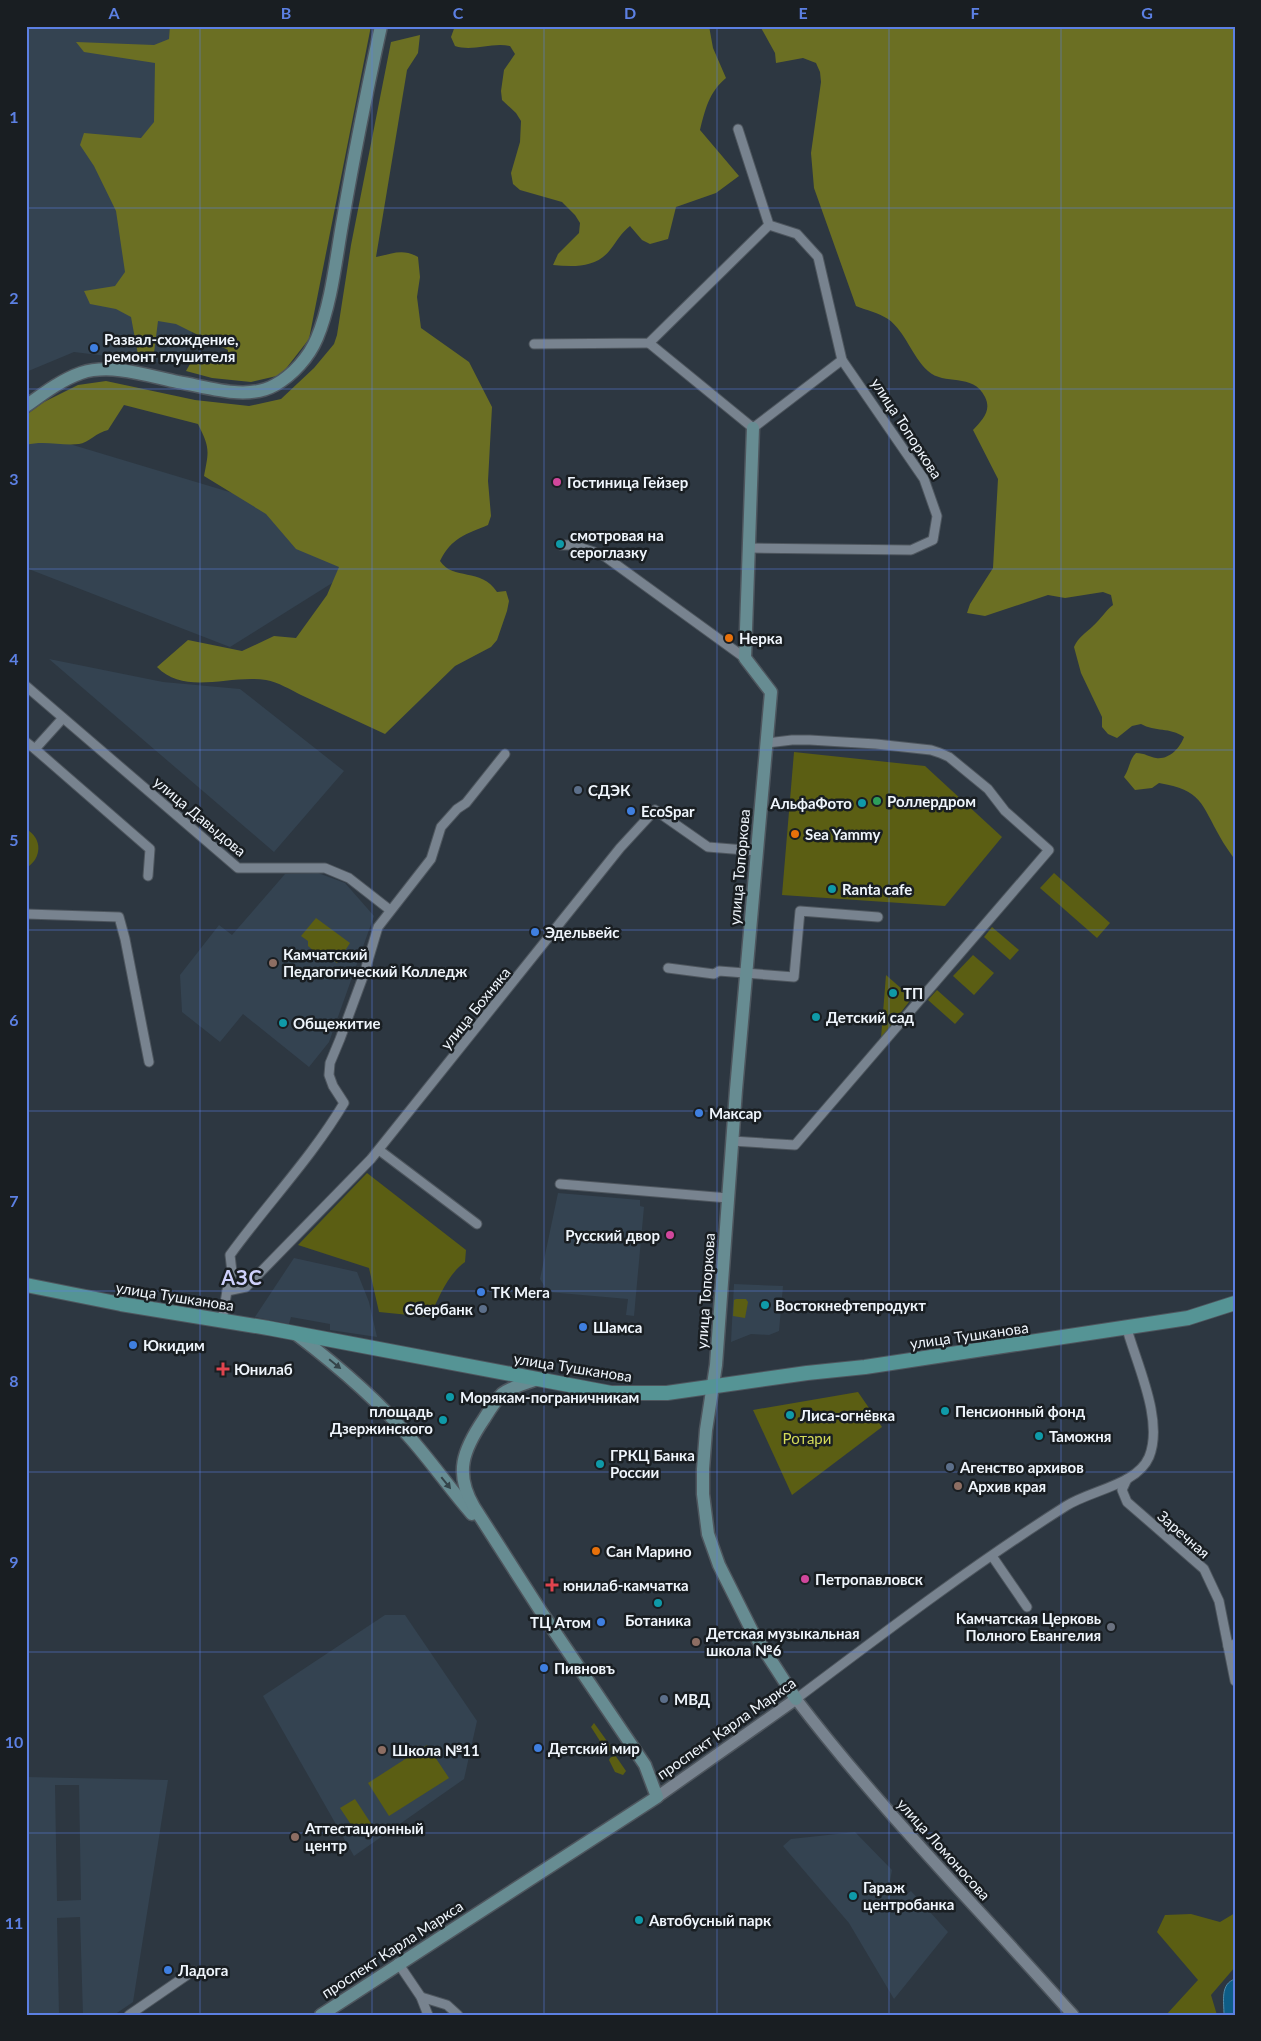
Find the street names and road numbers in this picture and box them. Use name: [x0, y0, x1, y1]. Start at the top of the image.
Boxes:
street label: улица Топоркова: [868, 374, 946, 482]
street label: улица Давыдова: [150, 772, 250, 860]
street label: улица Топоркова: [725, 808, 753, 926]
street label: улица Бохняка: [436, 963, 514, 1053]
street label: улица Топоркова: [692, 1232, 718, 1350]
street label: улица Тушканова: [115, 1278, 235, 1314]
street label: улица Тушканова: [909, 1318, 1029, 1352]
street label: улица Тушканова: [513, 1349, 633, 1385]
street label: Заречная: [1154, 1506, 1214, 1562]
street label: проспект Карла Маркса: [653, 1673, 799, 1783]
street label: улица Ломоносова: [894, 1795, 994, 1903]
street label: проспект Карла Маркса: [318, 1896, 466, 2002]

